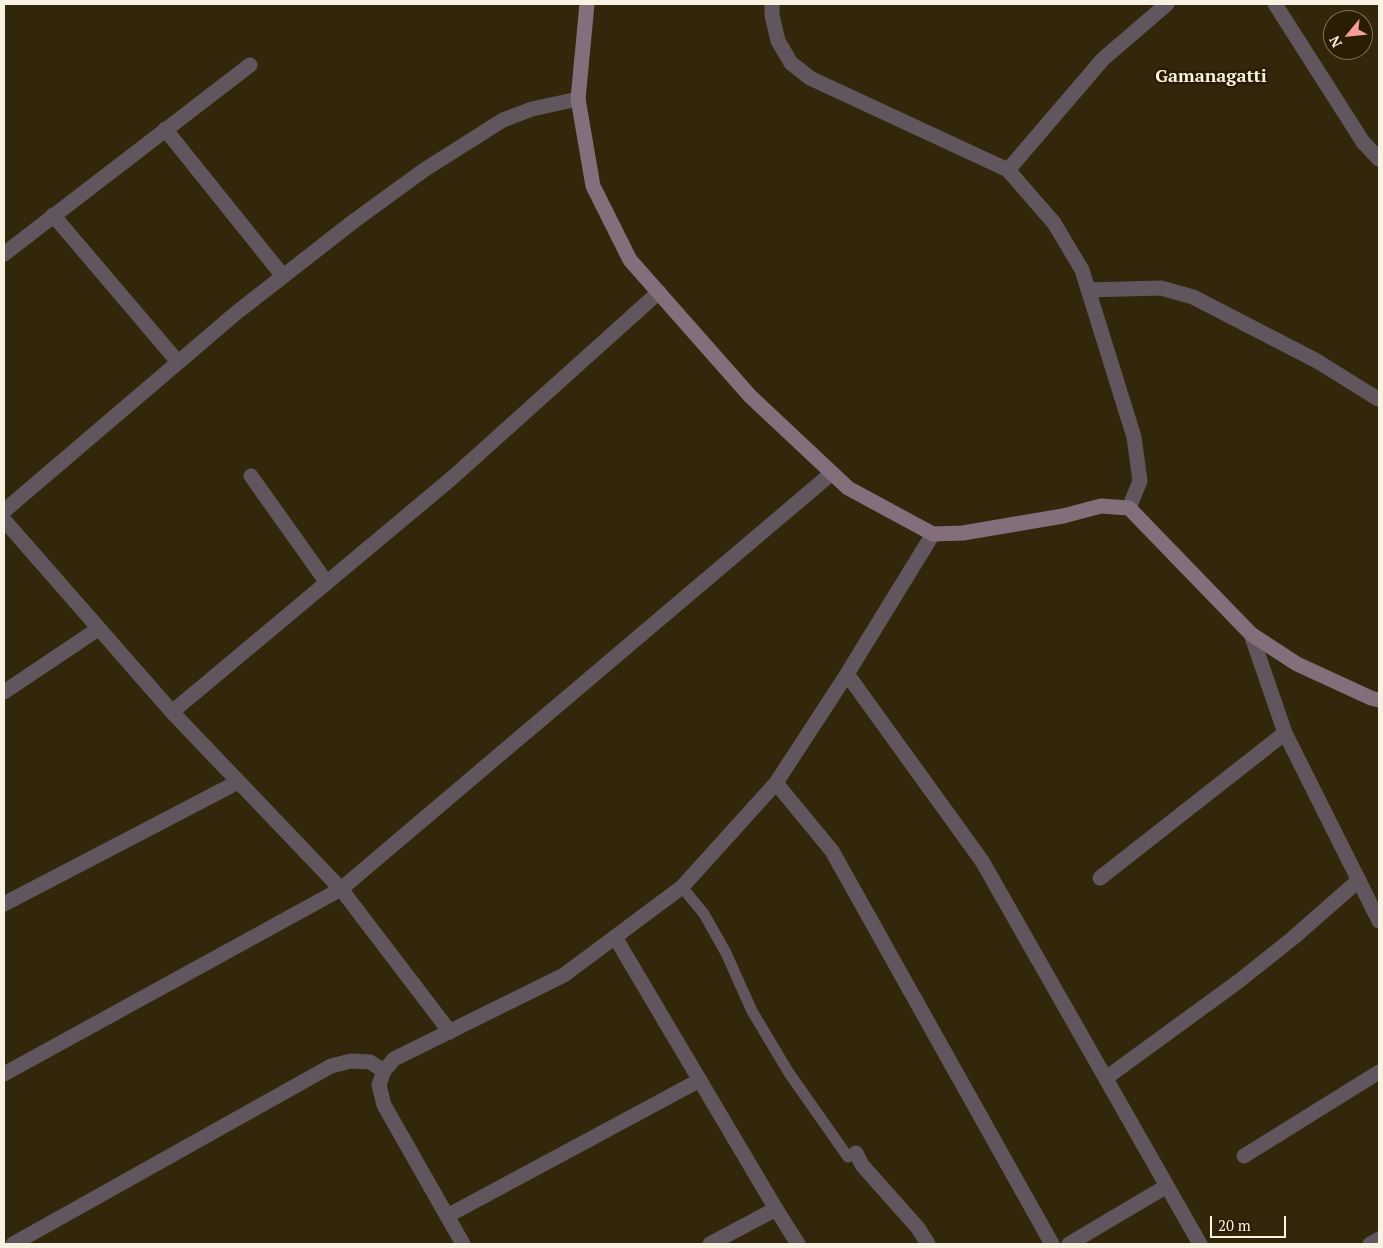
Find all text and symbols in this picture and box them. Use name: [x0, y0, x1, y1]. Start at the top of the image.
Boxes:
north arrow: [1323, 10, 1373, 60]
text: N: [1324, 33, 1346, 51]
district label: Gamanagatti: [1155, 66, 1267, 88]
scale bar: [1213, 1206, 1289, 1238]
text: 20 m: [1218, 1215, 1251, 1235]

